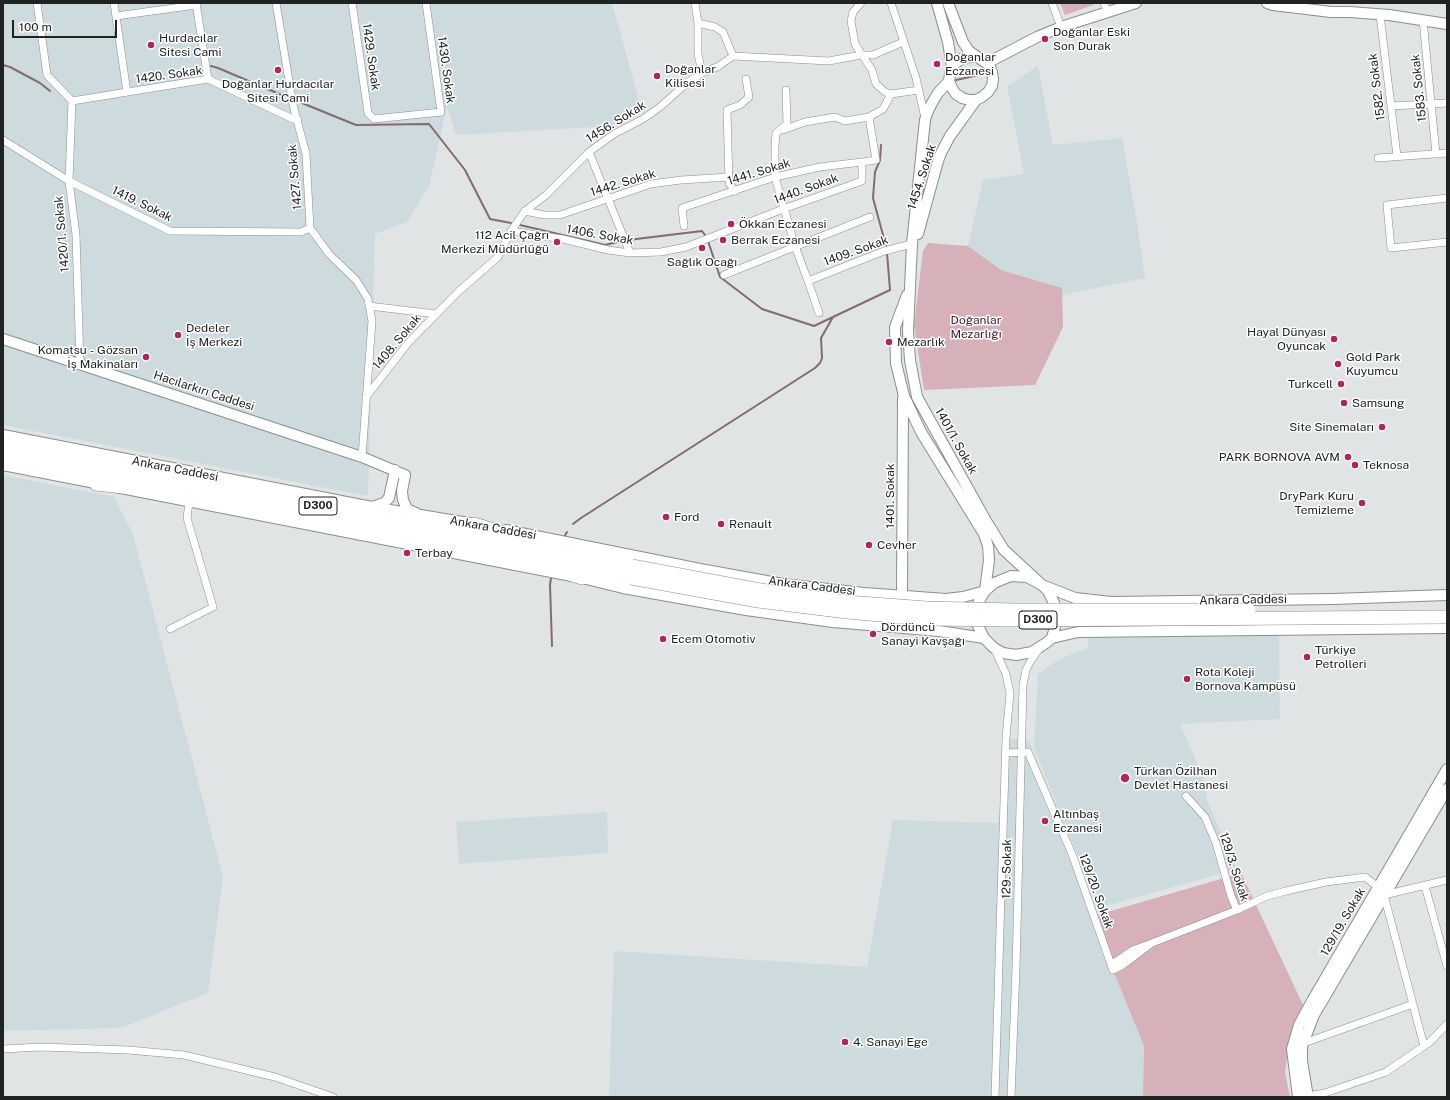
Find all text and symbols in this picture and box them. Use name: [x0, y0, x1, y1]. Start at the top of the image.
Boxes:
scale bar: [14, 12, 119, 38]
text: 100 m: [19, 20, 52, 34]
street label: 1429. Sokak: [359, 23, 383, 91]
place label: Doğanlar Eski Son Durak: [1053, 25, 1130, 53]
place label: Hurdacılar Sitesi Cami: [159, 31, 221, 59]
marker: Doğanlar Eski Son Durak: [1040, 34, 1050, 44]
street label: 1430. Sokak: [434, 36, 458, 104]
marker: Hurdacılar Sitesi Cami: [146, 40, 156, 50]
place label: Doğanlar Eczanesi: [945, 50, 996, 78]
street label: 1582. Sokak: [1366, 52, 1388, 122]
street label: 1583. Sokak: [1408, 53, 1430, 123]
marker: Doğanlar Eczanesi: [932, 59, 942, 69]
place label: Doğanlar Kilisesi: [665, 62, 716, 90]
street label: 1420. Sokak: [135, 63, 203, 87]
marker: Doğanlar Hurdacılar Sitesi Cami: [273, 65, 283, 75]
marker: Doğanlar Kilisesi: [652, 71, 662, 81]
place label: Doğanlar Hurdacılar Sitesi Cami: [222, 77, 334, 105]
street label: 1456. Sokak: [583, 98, 649, 146]
street label: 1454. Sokak: [905, 142, 939, 212]
street label: 1427. Sokak: [285, 144, 305, 210]
street label: 1441. Sokak: [726, 156, 792, 188]
street label: 1442. Sokak: [589, 166, 657, 200]
street label: 1440. Sokak: [772, 171, 840, 207]
street label: 1419. Sokak: [110, 183, 174, 225]
street label: 1420/1. Sokak: [51, 195, 73, 273]
place label: Ökkan Eczanesi: [739, 217, 826, 231]
marker: Ökkan Eczanesi: [726, 219, 736, 229]
street label: 1406. Sokak: [565, 222, 635, 248]
place label: 112 Acil Çağrı Merkezi Müdürlüğü: [441, 228, 549, 256]
place label: Berrak Eczanesi: [731, 233, 820, 247]
street label: 1409. Sokak: [822, 233, 890, 269]
marker: Berrak Eczanesi: [718, 235, 728, 245]
marker: 112 Acil Çağrı Merkezi Müdürlüğü: [552, 237, 562, 247]
marker: Sağlık Ocağı: [697, 243, 707, 253]
place label: Sağlık Ocağı: [667, 255, 737, 269]
street label: 1408. Sokak: [370, 311, 424, 373]
park label: Doğanlar Mezarlığı: [950, 313, 1002, 341]
place label: Dedeler İş Merkezi: [186, 321, 242, 349]
place label: Hayal Dünyası Oyuncak: [1247, 325, 1326, 353]
marker: Dedeler İş Merkezi: [173, 330, 183, 340]
marker: Hayal Dünyası Oyuncak: [1329, 334, 1339, 344]
place label: Mezarlık: [897, 335, 945, 349]
marker: Mezarlık: [884, 337, 894, 347]
place label: Komatsu - Gözsan İş Makinaları: [38, 343, 138, 371]
place label: Gold Park Kuyumcu: [1346, 350, 1401, 378]
marker: Komatsu - Gözsan İş Makinaları: [141, 352, 151, 362]
marker: Gold Park Kuyumcu: [1333, 359, 1343, 369]
street label: Hacılarkırı Caddesi: [152, 368, 256, 414]
place label: Turkcell: [1288, 377, 1333, 391]
marker: Turkcell: [1336, 379, 1346, 389]
place label: Samsung: [1352, 396, 1404, 410]
marker: Samsung: [1339, 398, 1349, 408]
street label: 1401/1. Sokak: [932, 405, 980, 477]
place label: Site Sinemaları: [1289, 420, 1374, 434]
marker: Site Sinemaları: [1377, 422, 1387, 432]
place label: PARK BORNOVA AVM: [1219, 450, 1340, 464]
marker: PARK BORNOVA AVM: [1343, 452, 1353, 462]
street label: Ankara Caddesi: [131, 454, 219, 484]
place label: Teknosa: [1363, 458, 1409, 472]
marker: Teknosa: [1350, 460, 1360, 470]
street label: 1401. Sokak: [883, 463, 897, 529]
place label: DryPark Kuru Temizleme: [1279, 489, 1354, 517]
road number: D300: [299, 497, 337, 515]
marker: DryPark Kuru Temizleme: [1357, 498, 1367, 508]
place label: Ford: [674, 510, 699, 524]
marker: Ford: [661, 512, 671, 522]
street label: Ankara Caddesi: [449, 513, 537, 543]
place label: Renault: [729, 517, 772, 531]
marker: Renault: [716, 519, 726, 529]
place label: Cevher: [877, 538, 916, 552]
marker: Cevher: [864, 540, 874, 550]
place label: Terbay: [415, 546, 453, 560]
marker: Terbay: [402, 548, 412, 558]
street label: Ankara Caddesi: [768, 574, 856, 598]
street label: Ankara Caddesi: [1199, 592, 1287, 608]
road number: D300: [1019, 611, 1057, 629]
place label: Dördüncü Sanayi Kavşağı: [881, 620, 965, 648]
marker: Dördüncü Sanayi Kavşağı: [868, 629, 878, 639]
place label: Ecem Otomotiv: [671, 632, 756, 646]
marker: Ecem Otomotiv: [658, 634, 668, 644]
place label: Türkiye Petrolleri: [1315, 643, 1366, 671]
marker: Türkiye Petrolleri: [1302, 652, 1312, 662]
place label: Rota Koleji Bornova Kampüsü: [1195, 665, 1296, 693]
marker: Rota Koleji Bornova Kampüsü: [1182, 674, 1192, 684]
place label: Türkan Özilhan Devlet Hastanesi: [1134, 764, 1228, 792]
marker: Türkan Özilhan Devlet Hastanesi: [1119, 772, 1131, 784]
place label: Altınbaş Eczanesi: [1053, 807, 1102, 835]
marker: Altınbaş Eczanesi: [1040, 816, 1050, 826]
street label: 129/3. Sokak: [1216, 831, 1252, 903]
street label: 129. Sokak: [999, 839, 1015, 899]
street label: 129/20. Sokak: [1076, 852, 1116, 930]
street label: 129/19. Sokak: [1318, 885, 1368, 959]
place label: 4. Sanayi Ege: [853, 1035, 928, 1049]
marker: 4. Sanayi Ege: [840, 1037, 850, 1047]

